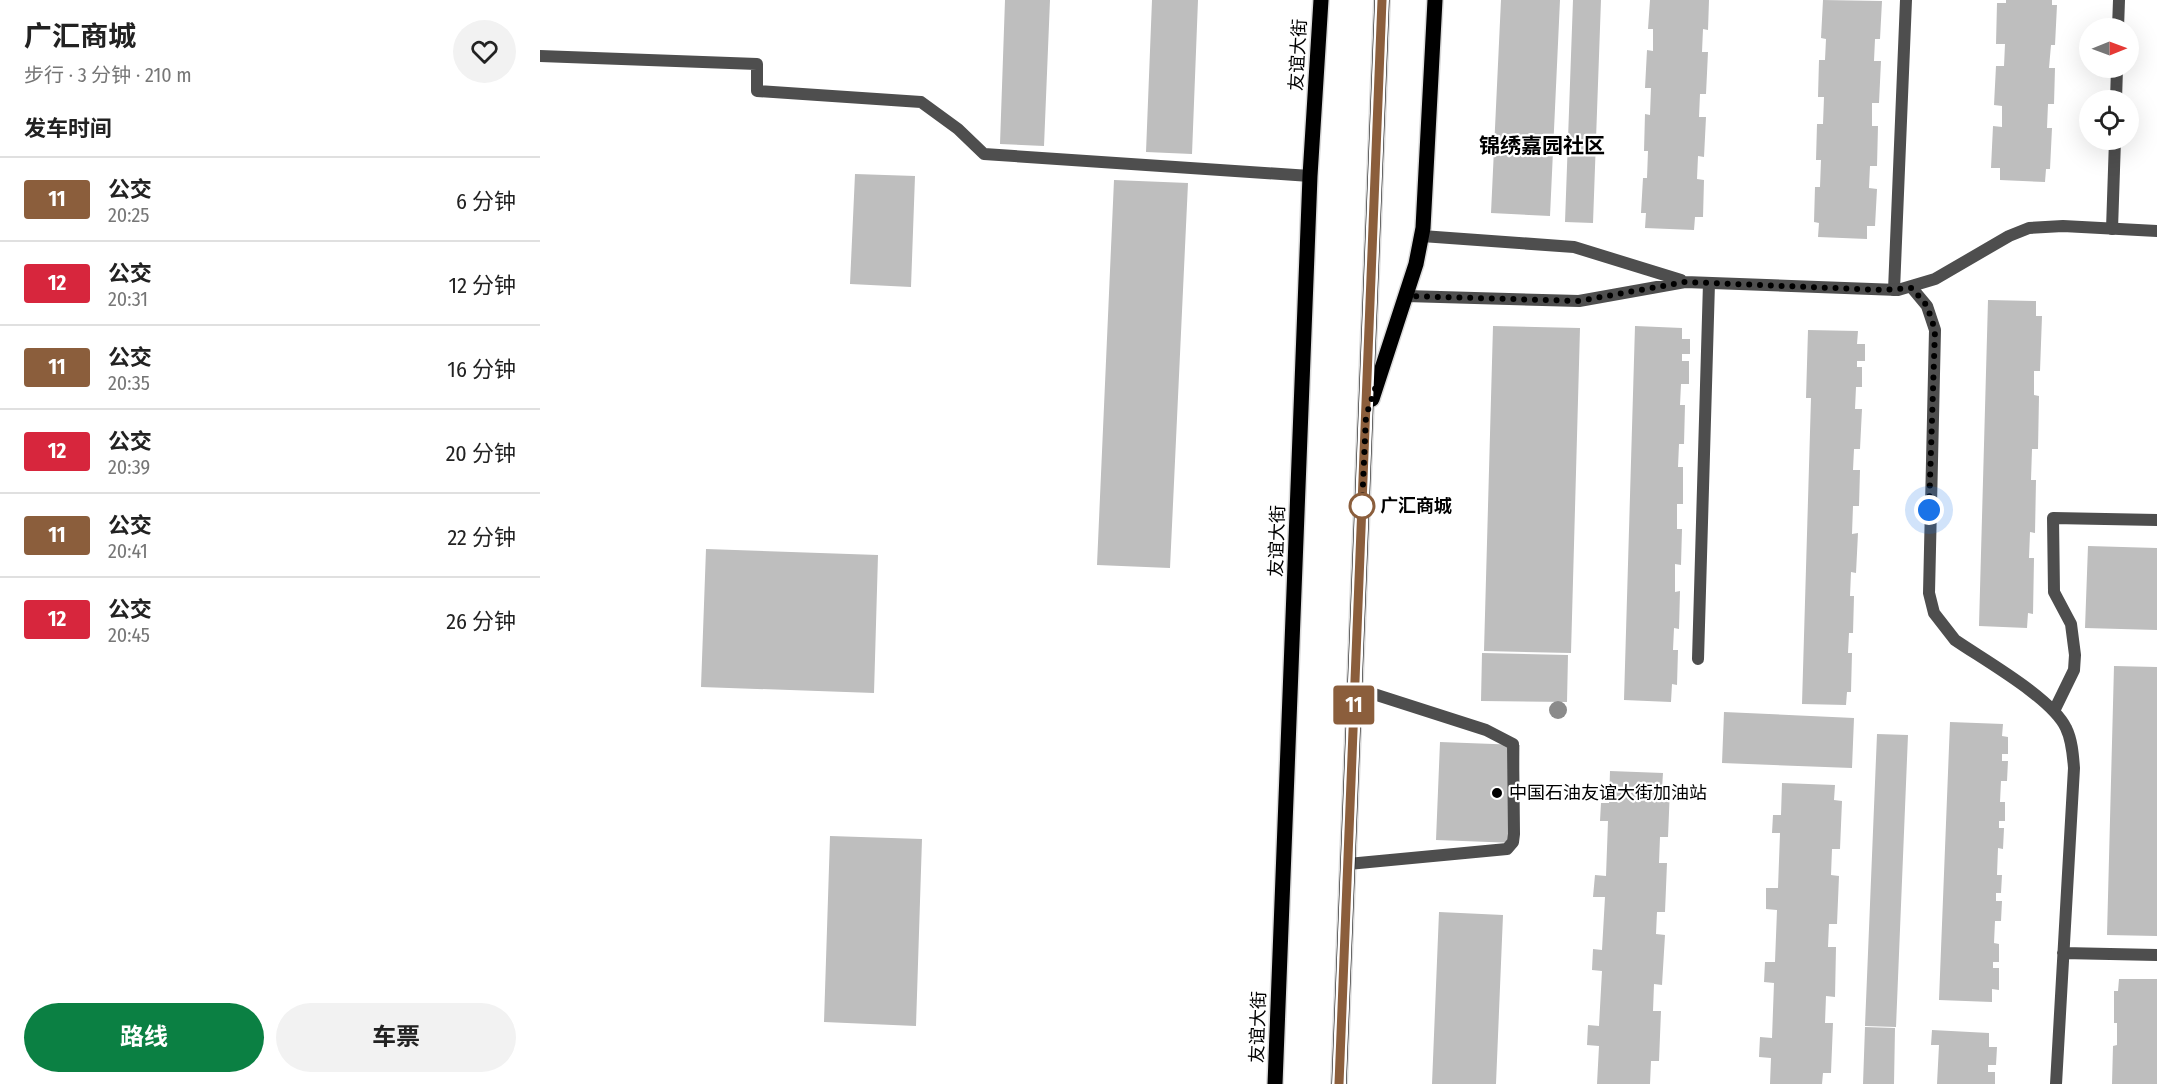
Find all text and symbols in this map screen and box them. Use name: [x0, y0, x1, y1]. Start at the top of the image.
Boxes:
street label: 友谊大街: [1285, 18, 1311, 92]
north arrow: [2079, 18, 2139, 78]
map controls: [2079, 18, 2139, 150]
text: 广汇商城: [24, 20, 136, 53]
button: heart: [453, 20, 516, 83]
text: 步行 · 3 分钟 · 210 m: [24, 63, 192, 87]
button: locate: [2079, 90, 2139, 150]
text: 发车时间: [24, 115, 112, 142]
district label: 锦绣嘉园社区: [1479, 133, 1605, 159]
text: 公交: [108, 176, 152, 203]
text: 11: [48, 186, 66, 212]
text: 6 分钟: [456, 188, 516, 215]
text: 20:25: [108, 203, 149, 227]
text: 公交: [108, 260, 152, 287]
text: 12: [48, 270, 66, 296]
text: 12 分钟: [449, 272, 516, 299]
text: 20:31: [108, 287, 148, 311]
text: 公交: [108, 344, 152, 371]
text: 11: [48, 354, 66, 380]
text: 16 分钟: [447, 356, 516, 383]
text: 20:35: [108, 371, 150, 395]
text: 公交: [108, 428, 152, 455]
text: 12: [48, 438, 66, 464]
text: 20 分钟: [446, 440, 516, 467]
text: 20:39: [108, 455, 150, 479]
marker: 广汇商城: [1349, 493, 1375, 519]
place label: 广汇商城: [1380, 495, 1452, 517]
your location: [1914, 495, 1944, 525]
street label: 友谊大街: [1265, 505, 1289, 577]
text: 公交: [108, 512, 152, 539]
text: 11: [48, 522, 66, 548]
text: 22 分钟: [447, 524, 516, 551]
text: 20:41: [108, 539, 148, 563]
text: 公交: [108, 596, 152, 623]
text: 12: [48, 606, 66, 632]
text: 26 分钟: [446, 608, 516, 635]
text: 20:45: [108, 623, 150, 647]
line badge: 11: [1327, 686, 1381, 724]
text: 11: [1345, 692, 1363, 718]
place label: 中国石油友谊大街加油站: [1509, 782, 1707, 804]
marker: 中国石油友谊大街加油站: [1490, 786, 1504, 800]
street label: 友谊大街: [1246, 991, 1270, 1063]
button: 路线: [24, 1003, 264, 1072]
button: 车票: [276, 1003, 516, 1072]

